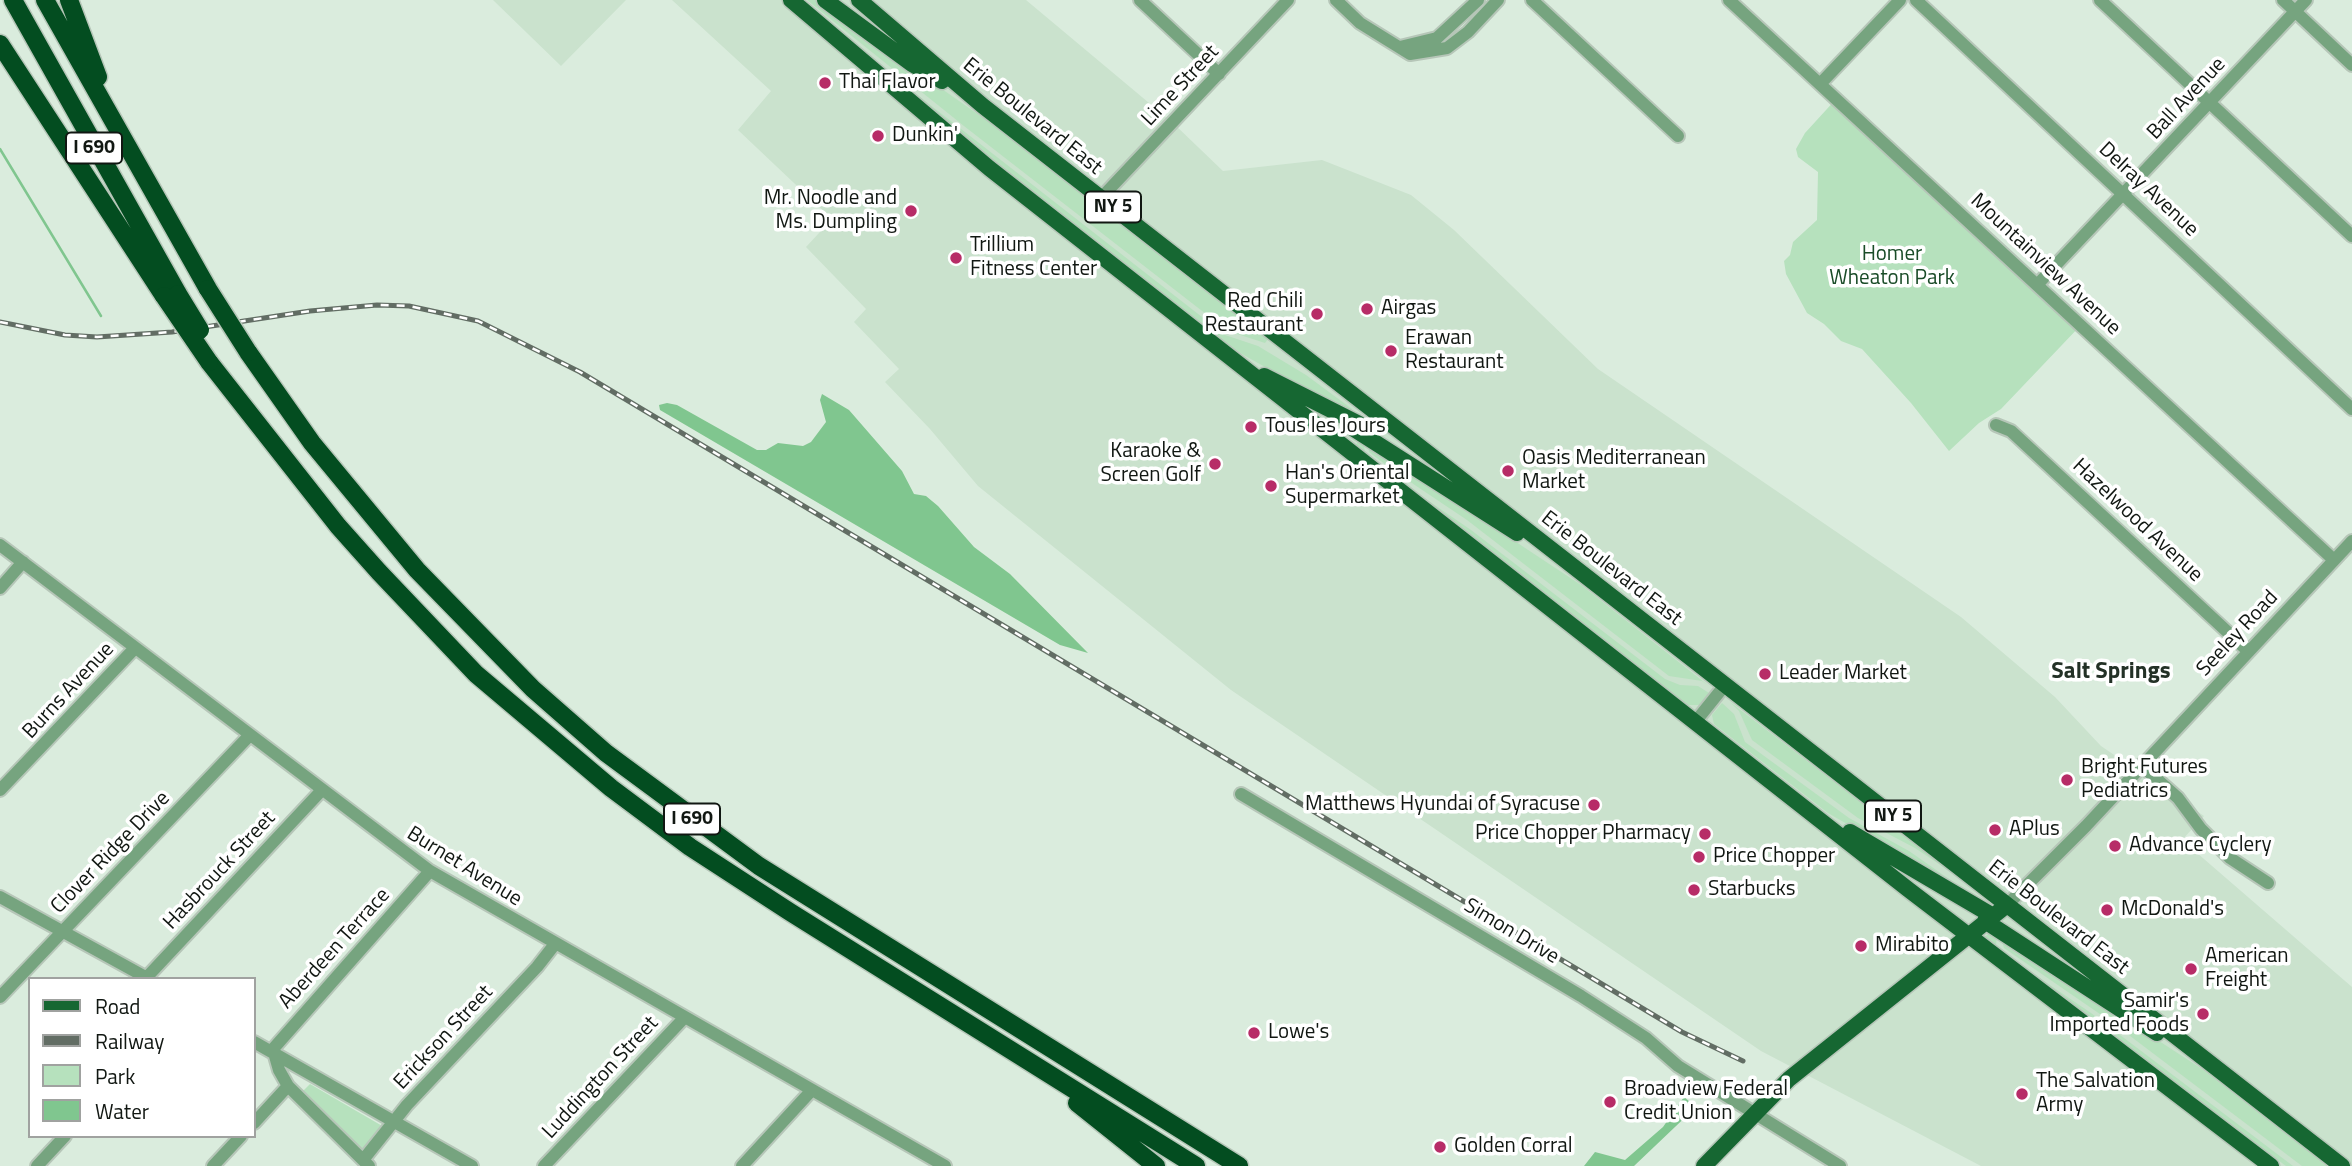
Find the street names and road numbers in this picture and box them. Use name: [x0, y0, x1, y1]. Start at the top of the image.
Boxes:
street label: Lime Street: [1137, 40, 1225, 132]
street label: Erie Boulevard East: [957, 53, 1107, 181]
street label: Ball Avenue: [2143, 53, 2231, 145]
road number: I 690: [66, 132, 122, 164]
street label: Delray Avenue: [2093, 137, 2203, 243]
street label: Mountainview Avenue: [1965, 189, 2125, 341]
road number: NY 5: [1085, 192, 1141, 223]
street label: Hazelwood Avenue: [2067, 454, 2207, 588]
street label: Erie Boulevard East: [1536, 506, 1686, 632]
street label: Seeley Road: [2192, 586, 2284, 682]
street label: Burns Avenue: [18, 638, 120, 744]
street label: Clover Ridge Drive: [46, 787, 176, 919]
road number: NY 5: [1865, 800, 1921, 832]
road number: I 690: [664, 804, 720, 834]
street label: Hasbrouck Street: [159, 807, 281, 935]
street label: Burnet Avenue: [402, 822, 526, 912]
street label: Erie Boulevard East: [1983, 855, 2133, 981]
street label: Aberdeen Terrace: [274, 883, 396, 1015]
street label: Simon Drive: [1459, 894, 1563, 970]
street label: Erickson Street: [389, 981, 499, 1095]
street label: Luddington Street: [538, 1011, 664, 1145]

